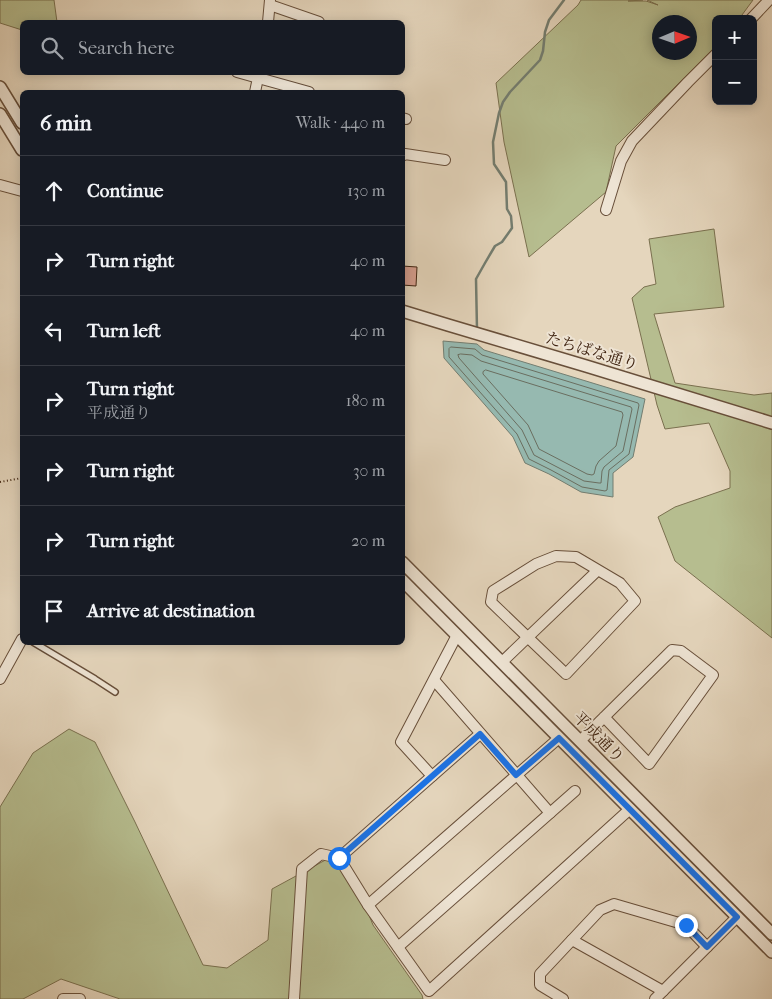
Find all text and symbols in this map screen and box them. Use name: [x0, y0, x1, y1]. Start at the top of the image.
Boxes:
north arrow: [652, 15, 697, 60]
map controls: [712, 15, 757, 105]
button: +: [712, 15, 757, 60]
search box: [20, 20, 405, 75]
icon: search: [38, 34, 66, 62]
text: Search here: [78, 37, 174, 59]
button: −: [712, 60, 757, 105]
text: 6 min: [40, 111, 92, 135]
text: Walk · 440 m: [296, 113, 385, 132]
icon: ahead: [40, 177, 68, 205]
text: Continue: [87, 180, 163, 202]
text: 130 m: [347, 181, 385, 200]
icon: right: [40, 247, 68, 275]
text: Turn right: [87, 250, 174, 272]
text: 40 m: [350, 251, 385, 270]
icon: left: [40, 317, 68, 345]
text: Turn left: [87, 320, 161, 342]
text: 40 m: [350, 321, 385, 340]
street label: たちばな通り: [543, 328, 641, 374]
text: Turn right: [87, 378, 174, 400]
icon: right: [40, 387, 68, 415]
text: 180 m: [346, 391, 385, 410]
text: 平成通り: [87, 403, 151, 422]
icon: right: [40, 457, 68, 485]
text: Turn right: [87, 460, 174, 482]
text: 30 m: [353, 461, 385, 480]
icon: right: [40, 527, 68, 555]
text: Turn right: [87, 530, 174, 552]
text: 20 m: [351, 531, 385, 550]
icon: arrive: [40, 597, 68, 625]
text: Arrive at destination: [87, 600, 255, 622]
street label: 平成通り: [570, 708, 628, 766]
route start: [328, 847, 351, 870]
route end: [675, 914, 698, 937]

